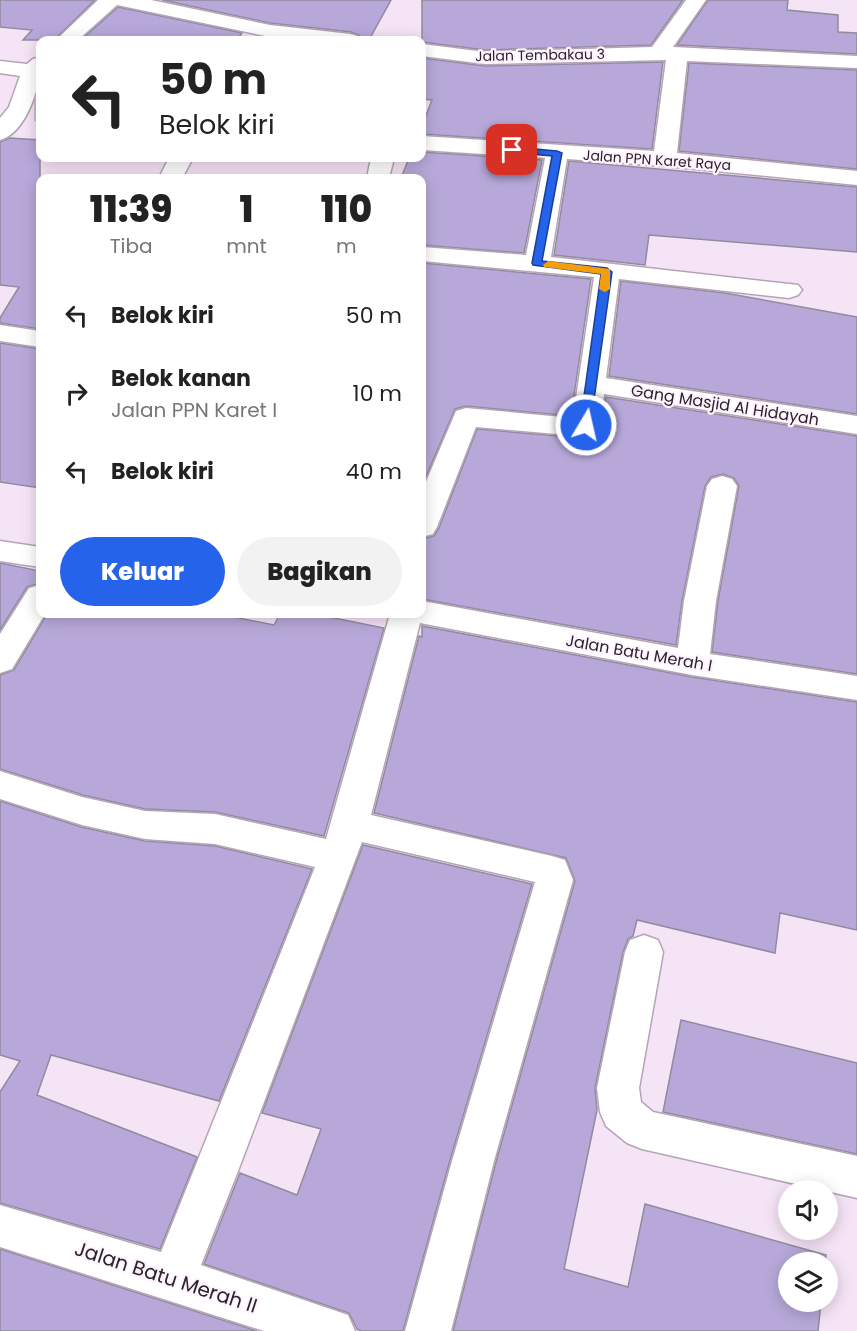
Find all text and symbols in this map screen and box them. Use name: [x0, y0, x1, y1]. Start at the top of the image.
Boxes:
street label: Jalan Tembakau 3: [475, 44, 605, 66]
text: 50 m: [159, 50, 267, 109]
icon: left: [60, 60, 138, 138]
text: Belok kiri: [159, 106, 275, 143]
pin: [486, 124, 537, 175]
icon: arrive: [495, 133, 528, 166]
street label: Jalan PPN Karet Raya: [582, 145, 732, 175]
text: 11:39: [90, 184, 172, 235]
text: 1: [240, 184, 253, 235]
text: 110: [321, 184, 372, 235]
text: Tiba: [110, 232, 152, 260]
text: mnt: [226, 232, 267, 260]
text: m: [336, 232, 357, 260]
icon: left: [60, 299, 93, 332]
text: Belok kiri: [111, 300, 214, 331]
text: 50 m: [346, 300, 402, 331]
text: Belok kanan: [111, 363, 251, 394]
icon: right: [60, 377, 93, 410]
text: 10 m: [353, 378, 402, 409]
street label: Gang Masjid Al Hidayah: [629, 379, 821, 431]
position arrow: [554, 393, 618, 457]
text: Jalan PPN Karet I: [111, 396, 277, 424]
icon: left: [60, 455, 93, 488]
text: Belok kiri: [111, 456, 214, 487]
text: 40 m: [346, 456, 402, 487]
button: Keluar: [60, 537, 225, 606]
button: Bagikan: [237, 537, 402, 606]
street label: Jalan Batu Merah I: [564, 629, 714, 677]
map controls: [778, 1180, 838, 1312]
button: sound: [778, 1180, 838, 1240]
street label: Jalan Batu Merah II: [71, 1234, 261, 1320]
button: layers: [778, 1252, 838, 1312]

